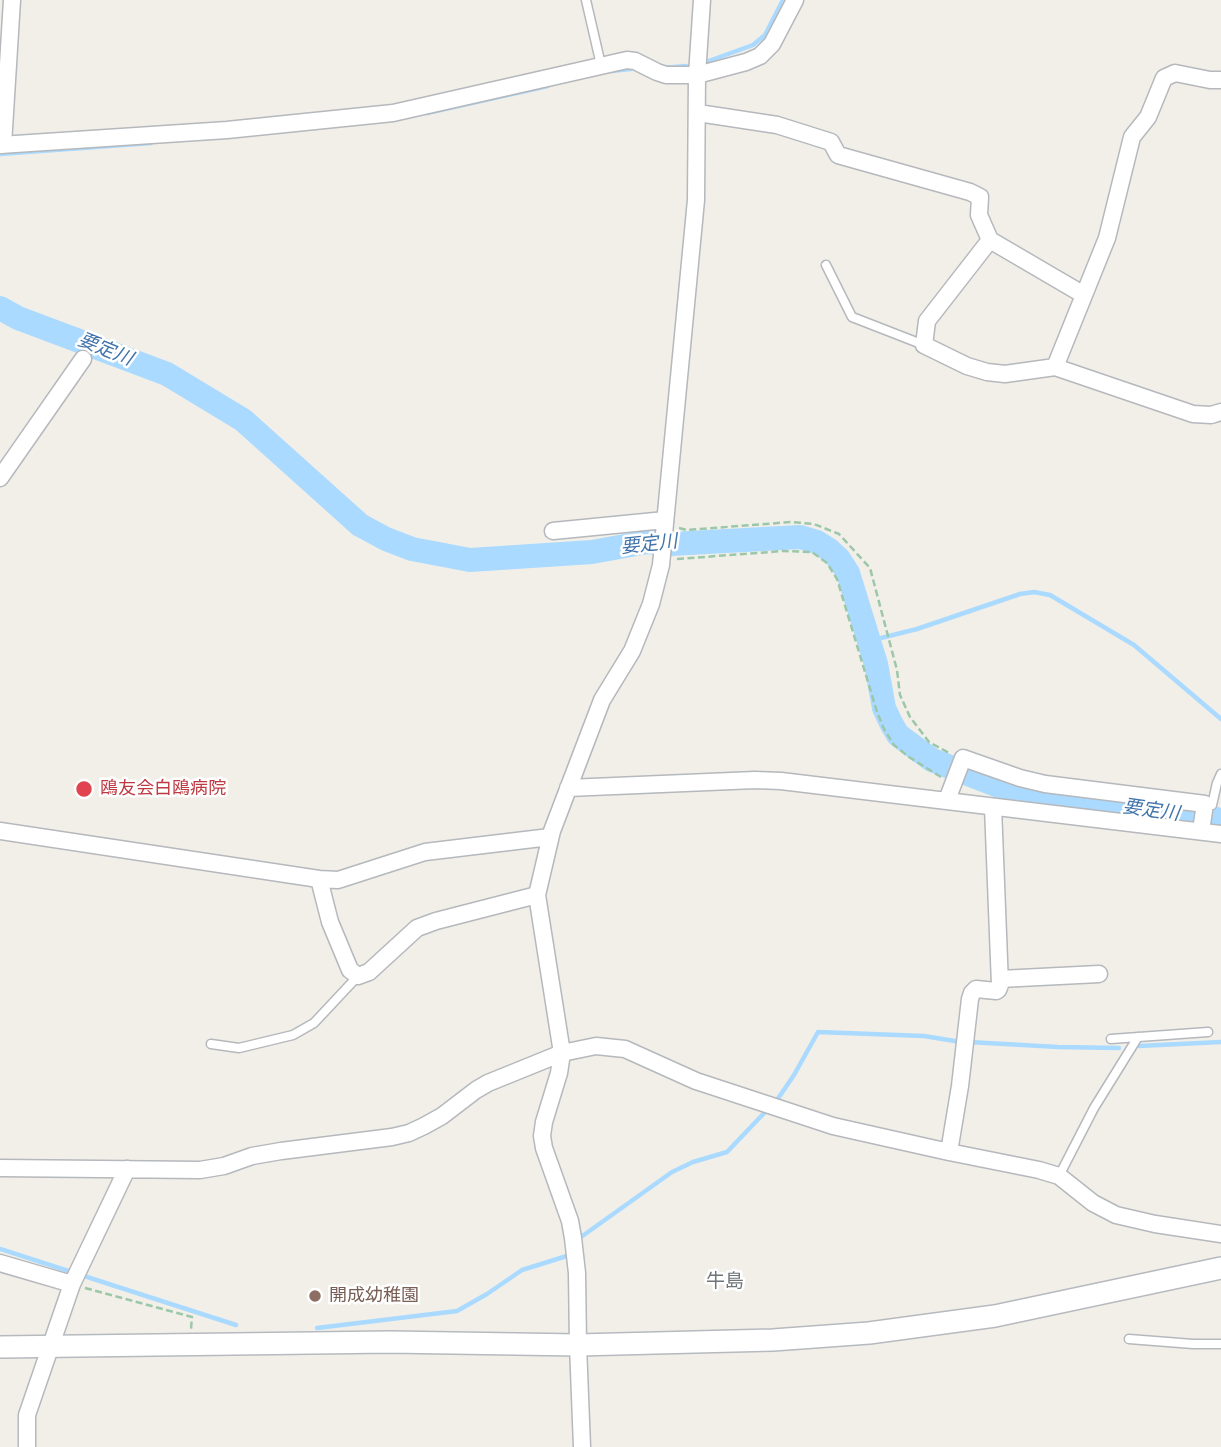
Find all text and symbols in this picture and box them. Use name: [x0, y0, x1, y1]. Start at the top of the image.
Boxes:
water label: 要定川: [74, 329, 136, 371]
water label: 要定川: [619, 531, 679, 559]
place label: 鴎友会白鴎病院: [100, 778, 226, 800]
marker: 鴎友会白鴎病院: [74, 779, 94, 799]
water label: 要定川: [1121, 796, 1181, 826]
district label: 牛島: [706, 1271, 744, 1293]
place label: 開成幼稚園: [329, 1285, 419, 1307]
marker: 開成幼稚園: [307, 1288, 323, 1304]

